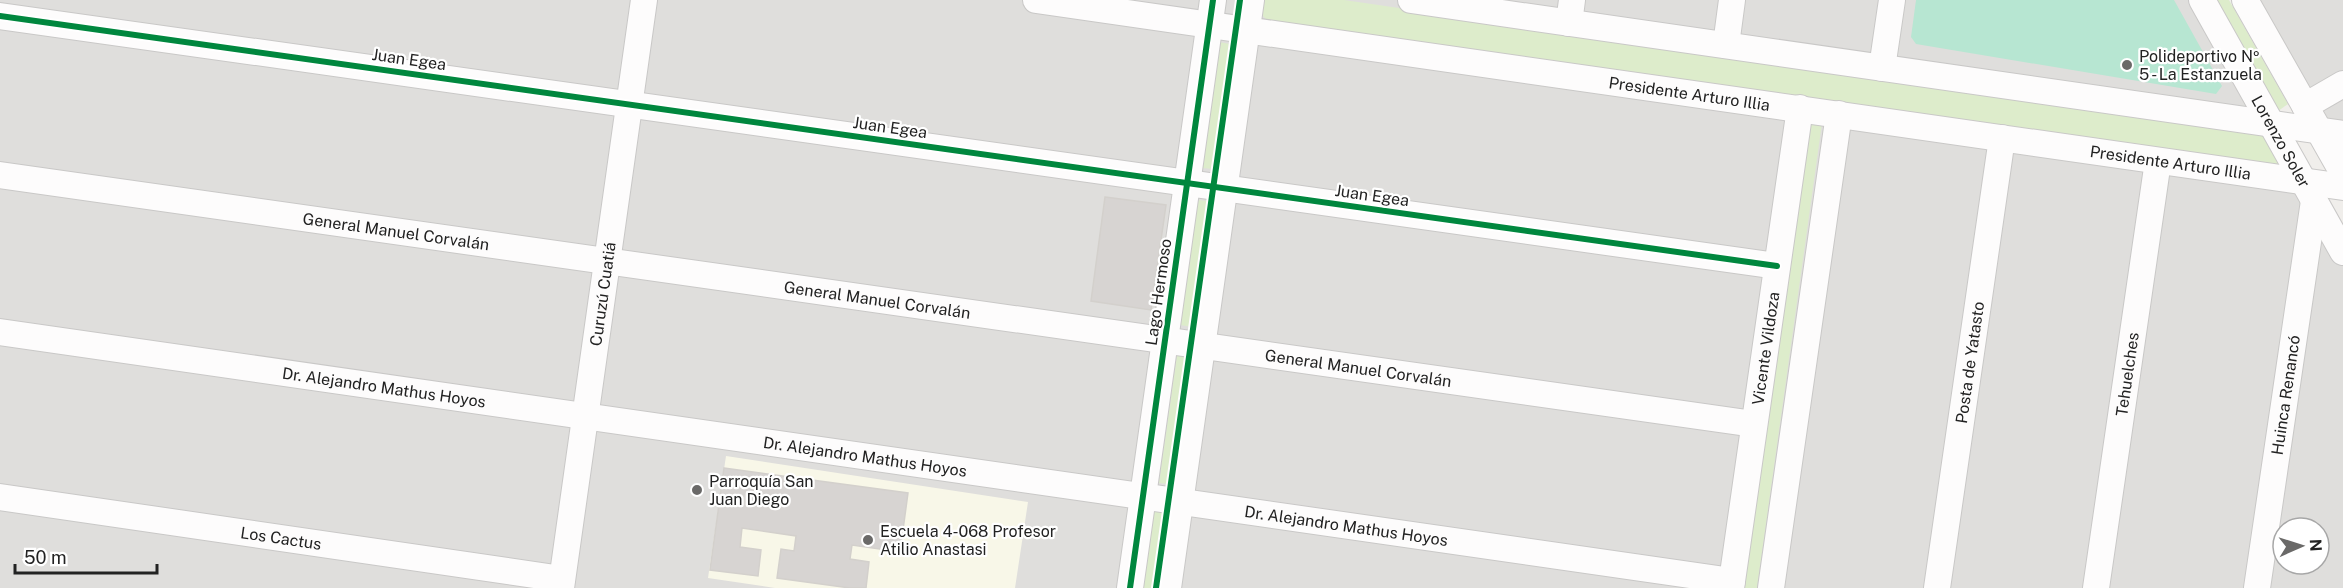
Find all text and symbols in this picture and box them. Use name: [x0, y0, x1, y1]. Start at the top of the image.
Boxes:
street label: Juan Egea: [371, 45, 447, 74]
place label: Polideportivo Nº 5 - La Estanzuela: [2139, 47, 2262, 84]
marker: Polideportivo Nº 5 - La Estanzuela: [2120, 58, 2134, 72]
street label: Presidente Arturo Illia: [1607, 73, 1771, 115]
street label: Lorenzo Soler: [2247, 92, 2314, 191]
street label: Juan Egea: [852, 113, 928, 142]
street label: Presidente Arturo Illia: [2089, 142, 2252, 184]
street label: Juan Egea: [1334, 181, 1410, 210]
street label: General Manuel Corvalán: [301, 209, 490, 254]
street label: Lago Hermoso: [1142, 237, 1175, 347]
street label: Curuzú Cuatiá: [586, 241, 620, 347]
street label: General Manuel Corvalán: [783, 277, 972, 323]
street label: Vicente Vildoza: [1748, 291, 1783, 406]
street label: Posta de Yatasto: [1952, 300, 1988, 425]
street label: Tehuelches: [2112, 331, 2143, 417]
street label: Huinca Renancó: [2268, 334, 2304, 456]
street label: General Manuel Corvalán: [1264, 346, 1453, 391]
street label: Dr. Alejandro Mathus Hoyos: [281, 364, 487, 412]
street label: Dr. Alejandro Mathus Hoyos: [762, 433, 968, 481]
place label: Parroquía San Juan Diego: [709, 472, 814, 509]
marker: Parroquía San Juan Diego: [690, 483, 704, 497]
street label: Dr. Alejandro Mathus Hoyos: [1243, 502, 1449, 550]
north arrow: [2271, 516, 2331, 576]
place label: Escuela 4-068 Profesor Atilio Anastasi: [880, 522, 1056, 559]
street label: Los Cactus: [239, 523, 323, 554]
marker: Escuela 4-068 Profesor Atilio Anastasi: [861, 533, 875, 547]
scale bar: [15, 537, 158, 575]
text: N: [2306, 538, 2325, 552]
text: 50 m: [24, 547, 67, 568]

